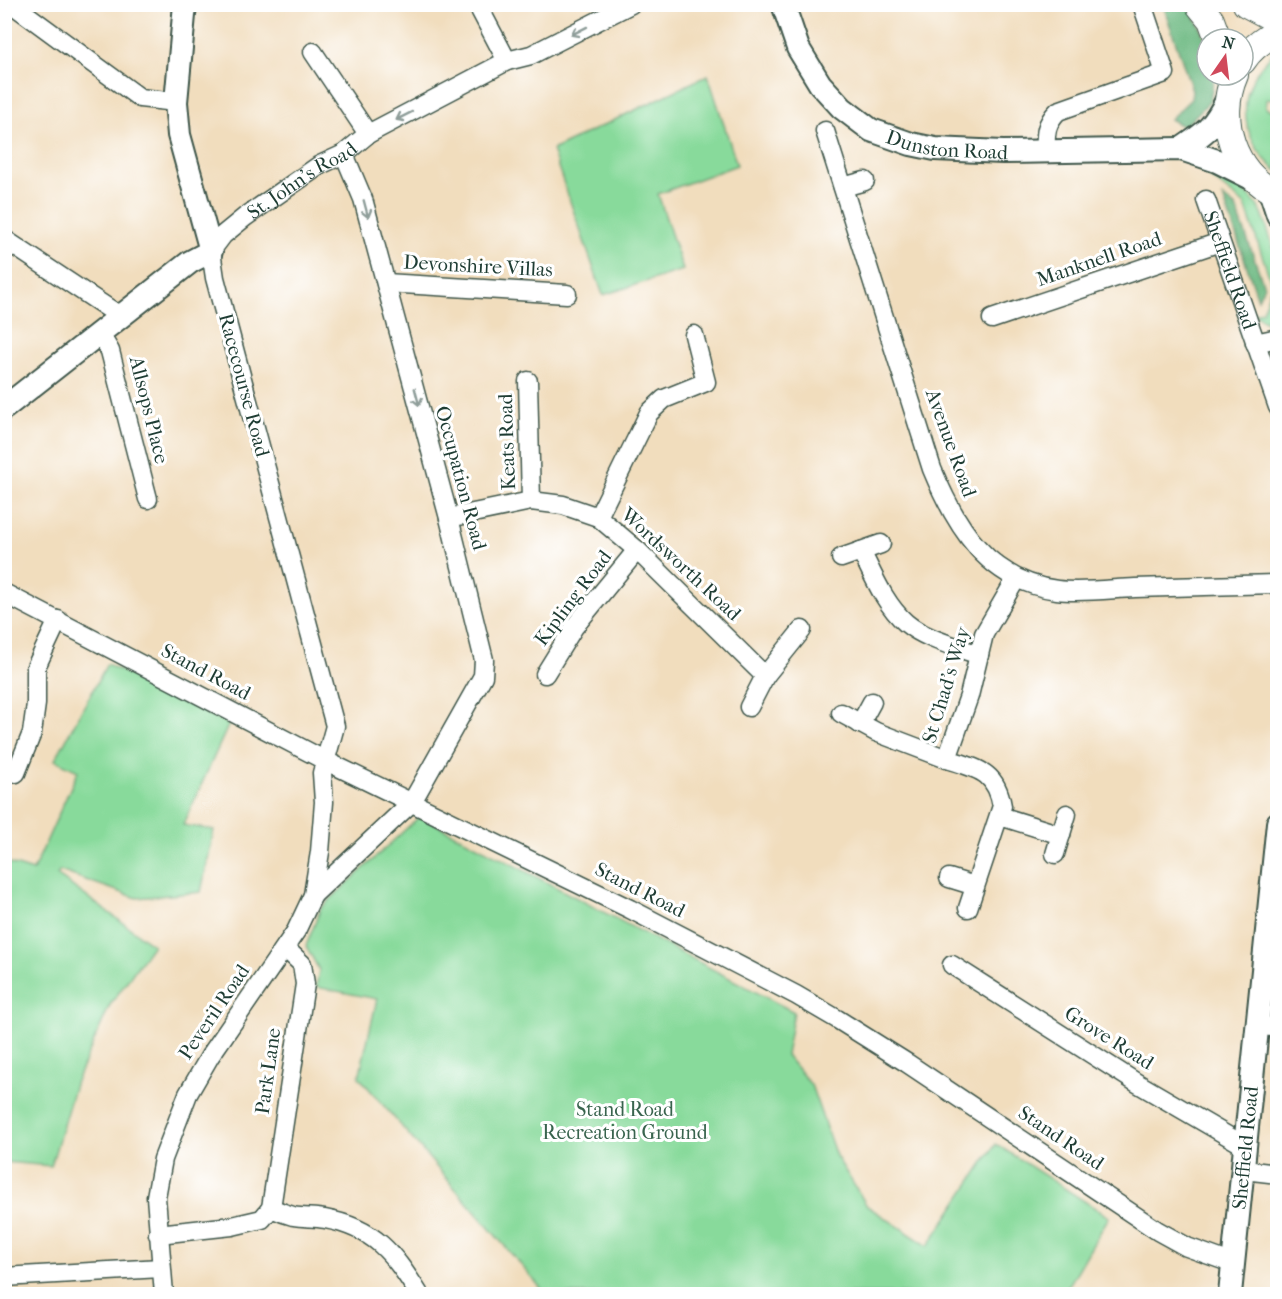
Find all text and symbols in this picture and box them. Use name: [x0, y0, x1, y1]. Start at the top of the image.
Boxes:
one-way arrow: [570, 25, 588, 37]
north arrow: [1195, 27, 1255, 87]
text: N: [1220, 32, 1238, 54]
one-way arrow: [395, 110, 413, 122]
street label: Dunston Road: [883, 125, 1010, 164]
street label: St. John's Road: [243, 136, 362, 224]
one-way arrow: [361, 199, 372, 218]
street label: Sheffield Road: [1199, 208, 1262, 333]
street label: Manknell Road: [1033, 226, 1166, 291]
street label: Devonshire Villas: [403, 251, 553, 281]
street label: Racecourse Road: [214, 311, 274, 460]
street label: Allsops Place: [124, 353, 173, 466]
street label: Avenue Road: [920, 385, 982, 501]
one-way arrow: [411, 387, 423, 406]
street label: Keats Road: [494, 392, 520, 491]
street label: Occupation Road: [431, 403, 492, 554]
street label: Wordsworth Road: [616, 502, 746, 626]
street label: Kipling Road: [530, 545, 617, 650]
street label: St Chad's Way: [917, 623, 975, 746]
street label: Stand Road: [157, 639, 256, 706]
street label: Stand Road: [591, 858, 690, 923]
street label: Peveril Road: [174, 959, 255, 1064]
street label: Grove Road: [1060, 1002, 1159, 1075]
street label: Park Lane: [251, 1026, 285, 1116]
street label: Sheffield Road: [1227, 1084, 1263, 1211]
park label: Stand Road Recreation Ground: [542, 1098, 709, 1144]
street label: Stand Road: [1014, 1101, 1109, 1176]

